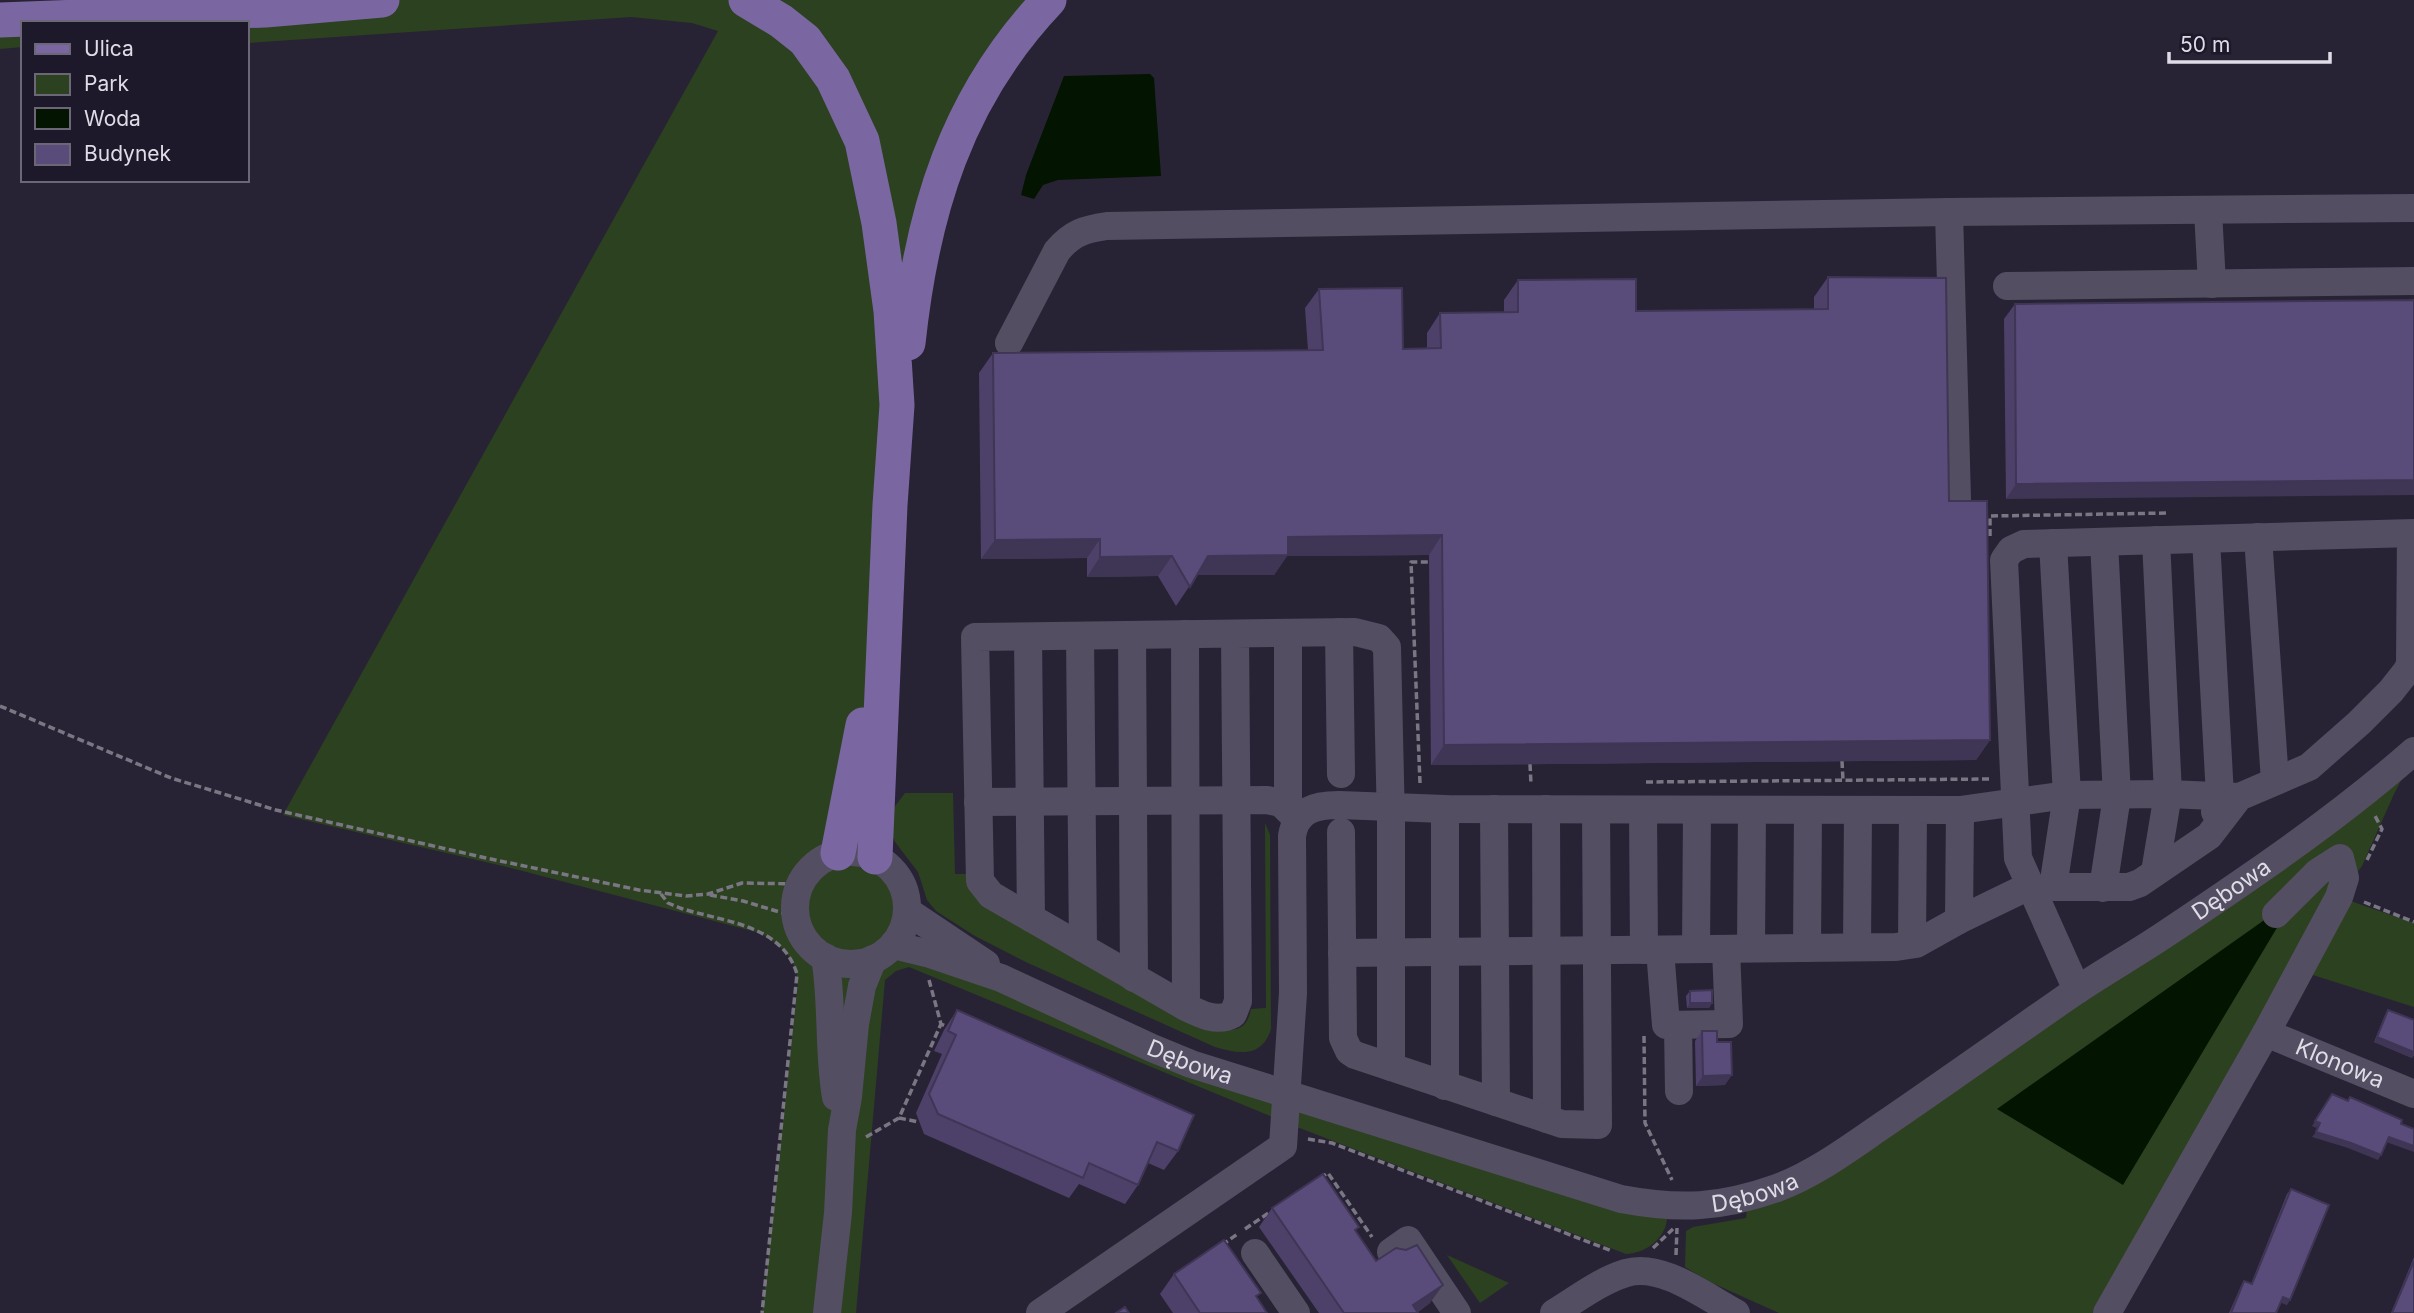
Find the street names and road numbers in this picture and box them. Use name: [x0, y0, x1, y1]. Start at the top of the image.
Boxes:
street label: Dębowa: [2187, 853, 2276, 926]
street label: Dębowa: [1143, 1033, 1236, 1090]
street label: Klonowa: [2291, 1033, 2389, 1094]
street label: Dębowa: [1709, 1167, 1803, 1218]

